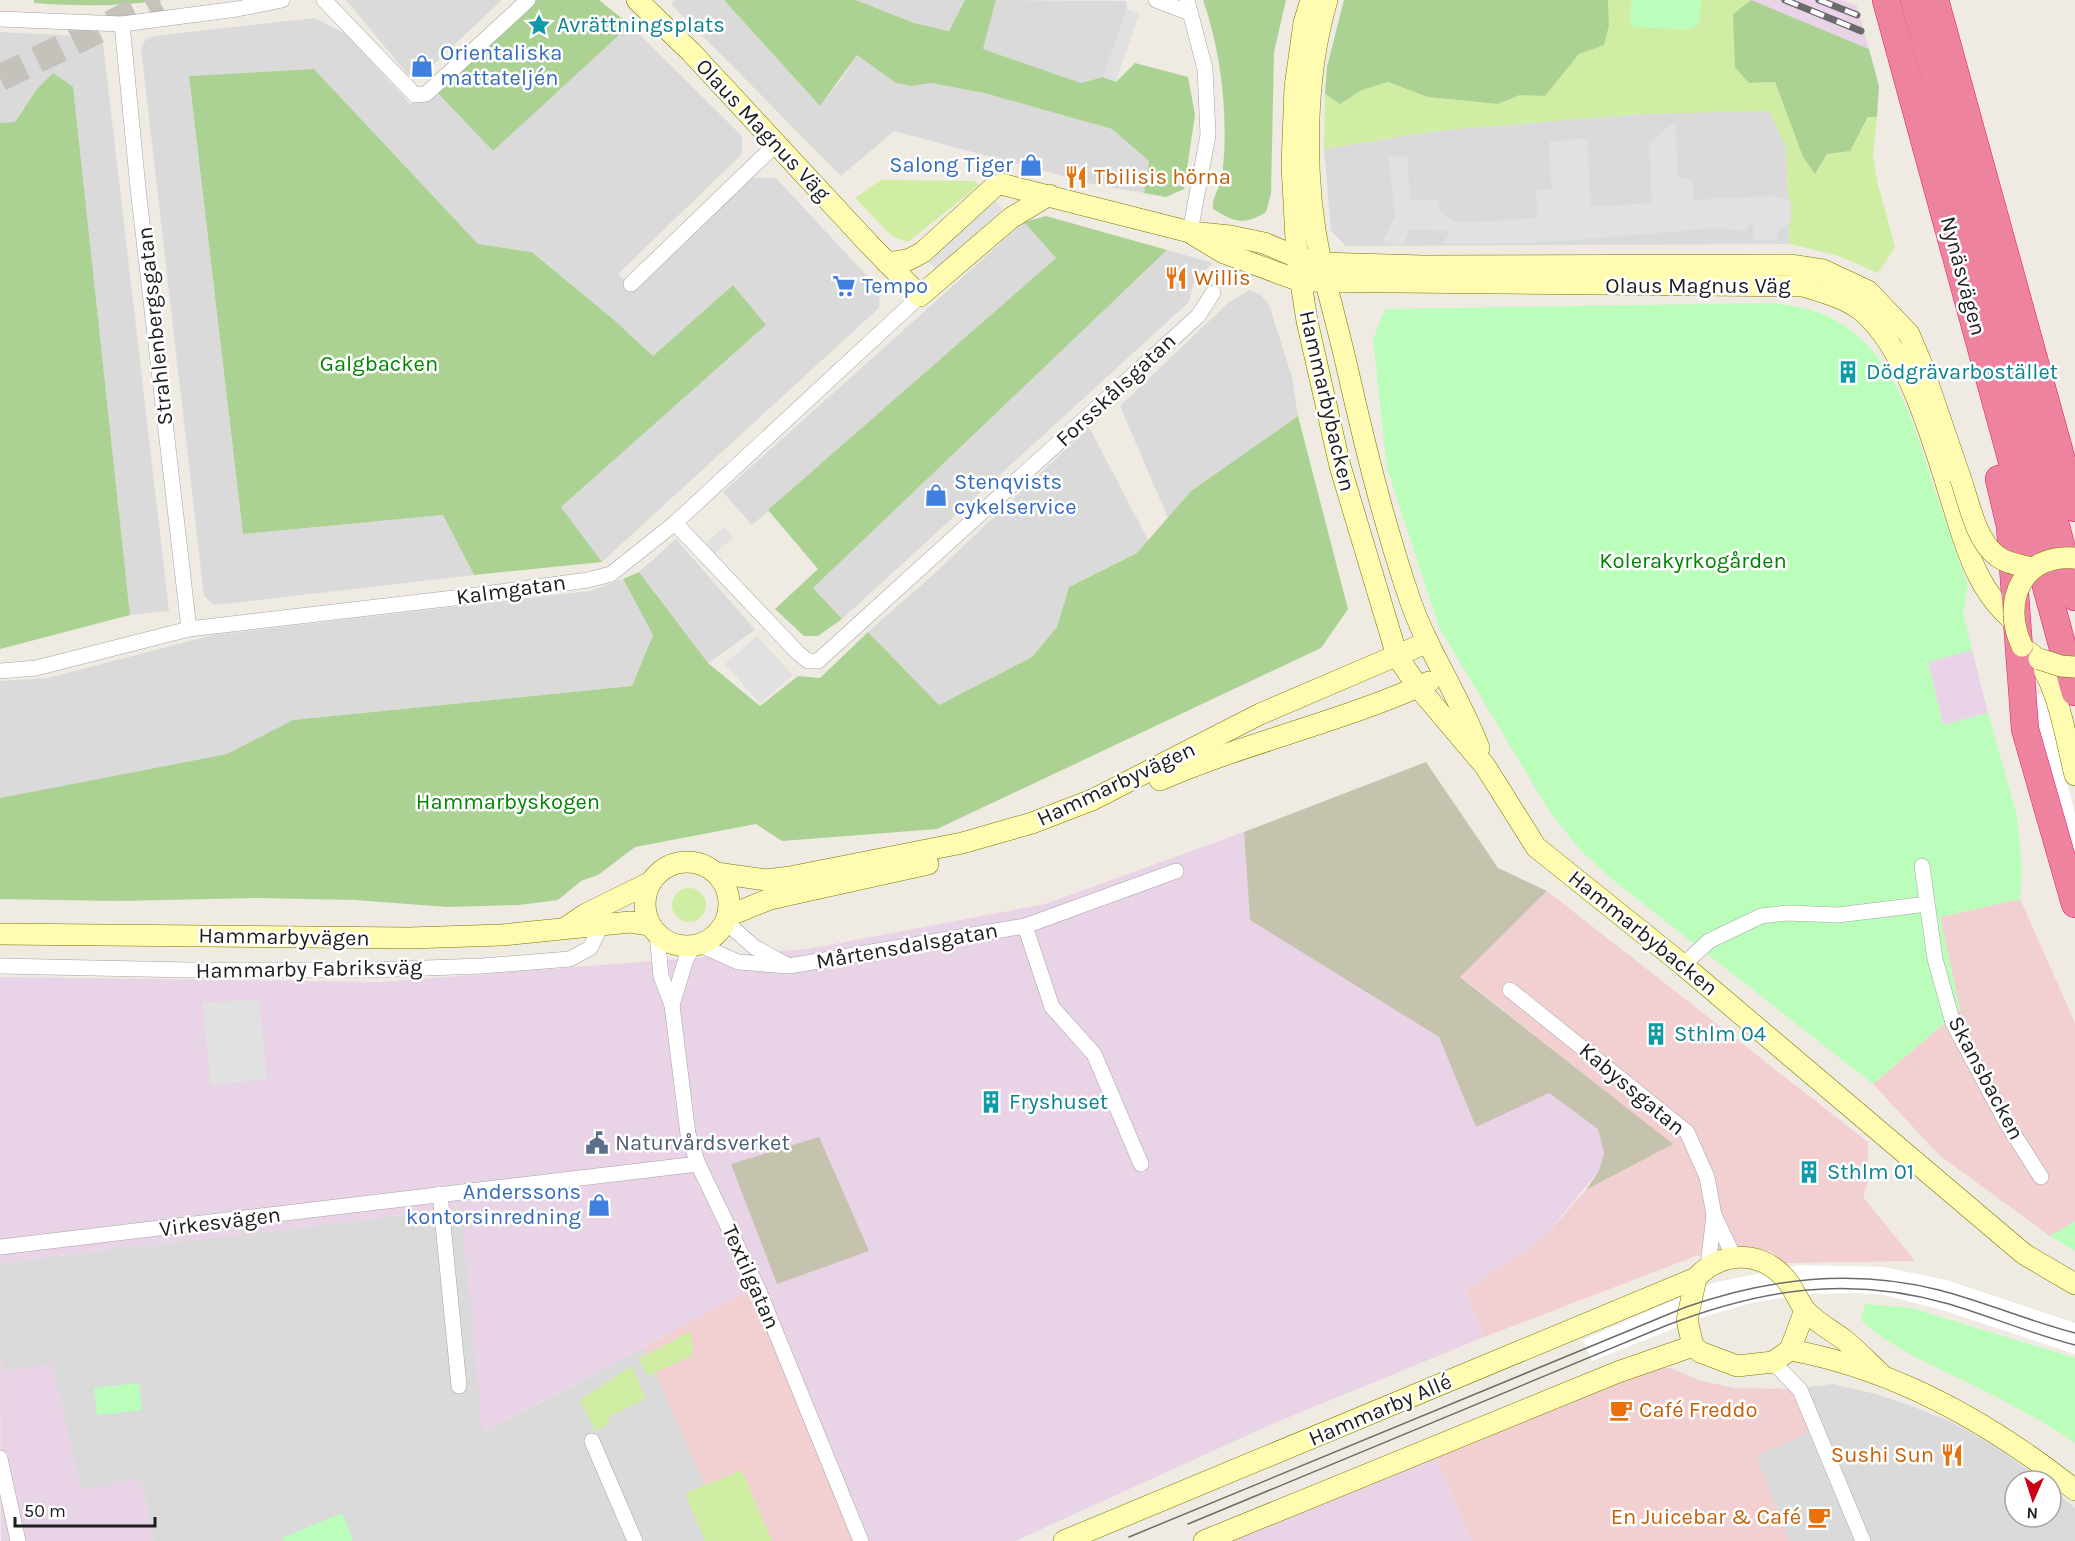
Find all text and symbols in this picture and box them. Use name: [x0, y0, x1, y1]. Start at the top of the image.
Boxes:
place icon: Avrättningsplats: [526, 12, 552, 38]
place label: Avrättningsplats: [557, 12, 725, 38]
place label: Orientaliska mattateljén: [440, 40, 562, 91]
shop icon: Orientaliska mattateljén: [409, 53, 435, 79]
street label: Olaus Magnus Väg: [690, 53, 836, 207]
place label: Salong Tiger: [889, 152, 1013, 178]
shop icon: Salong Tiger: [1018, 152, 1044, 178]
restaurant icon: Tbilisis hörna: [1063, 164, 1089, 190]
place label: Tbilisis hörna: [1094, 164, 1231, 190]
street label: Nynäsvägen: [1935, 214, 1991, 338]
street label: Strahlenbergsgatan: [132, 225, 178, 427]
restaurant icon: Willis: [1163, 265, 1189, 291]
place label: Willis: [1194, 265, 1251, 291]
supermarket icon: Tempo: [831, 273, 857, 299]
place label: Tempo: [862, 273, 928, 299]
street label: Olaus Magnus Väg: [1605, 273, 1791, 299]
street label: Hammarbybacken: [1294, 308, 1360, 494]
street label: Forsskålsgatan: [1051, 328, 1181, 452]
park label: Galgbacken: [320, 351, 438, 377]
building icon: Dödgrävarbostället: [1835, 359, 1861, 385]
place label: Dödgrävarbostället: [1866, 359, 2058, 385]
place label: Stenqvists cykelservice: [954, 469, 1077, 520]
shop icon: Stenqvists cykelservice: [923, 482, 949, 508]
park label: Kolerakyrkogården: [1599, 548, 1787, 574]
street label: Kalmgatan: [455, 569, 567, 611]
street label: Hammarbyvägen: [1033, 736, 1199, 832]
park label: Hammarbyskogen: [416, 789, 600, 815]
street label: Hammarbybacken: [1563, 865, 1723, 1001]
street label: Mårtensdalsgatan: [814, 917, 1000, 975]
street label: Hammarbyvägen: [198, 923, 370, 951]
street label: Hammarby Fabriksväg: [195, 954, 423, 984]
street label: Skansbacken: [1943, 1012, 2029, 1144]
building icon: Sthlm 04: [1643, 1021, 1669, 1047]
place label: Sthlm 04: [1674, 1021, 1766, 1047]
street label: Kabyssgatan: [1574, 1037, 1690, 1141]
building icon: Fryshuset: [978, 1089, 1004, 1115]
place label: Fryshuset: [1009, 1089, 1108, 1115]
public building icon: Naturvårdsverket: [584, 1130, 610, 1156]
place label: Naturvårdsverket: [615, 1130, 790, 1156]
building icon: Sthlm 01: [1796, 1159, 1822, 1185]
place label: Sthlm 01: [1827, 1159, 1914, 1185]
place label: Anderssons kontorsinredning: [406, 1179, 582, 1230]
shop icon: Anderssons kontorsinredning: [586, 1192, 612, 1218]
street label: Virkesvägen: [158, 1202, 282, 1242]
street label: Textilgatan: [717, 1221, 785, 1333]
street label: Hammarby Allé: [1305, 1368, 1455, 1452]
cafe icon: Café Freddo: [1608, 1397, 1634, 1423]
place label: Café Freddo: [1639, 1397, 1758, 1423]
place label: Sushi Sun: [1831, 1442, 1934, 1468]
restaurant icon: Sushi Sun: [1939, 1442, 1965, 1468]
north arrow: [2003, 1469, 2063, 1529]
scale bar: [15, 1490, 154, 1528]
text: 50 m: [24, 1500, 66, 1522]
place label: En Juicebar & Café: [1611, 1504, 1801, 1530]
cafe icon: En Juicebar & Café: [1806, 1504, 1832, 1530]
text: N: [2026, 1504, 2038, 1523]

